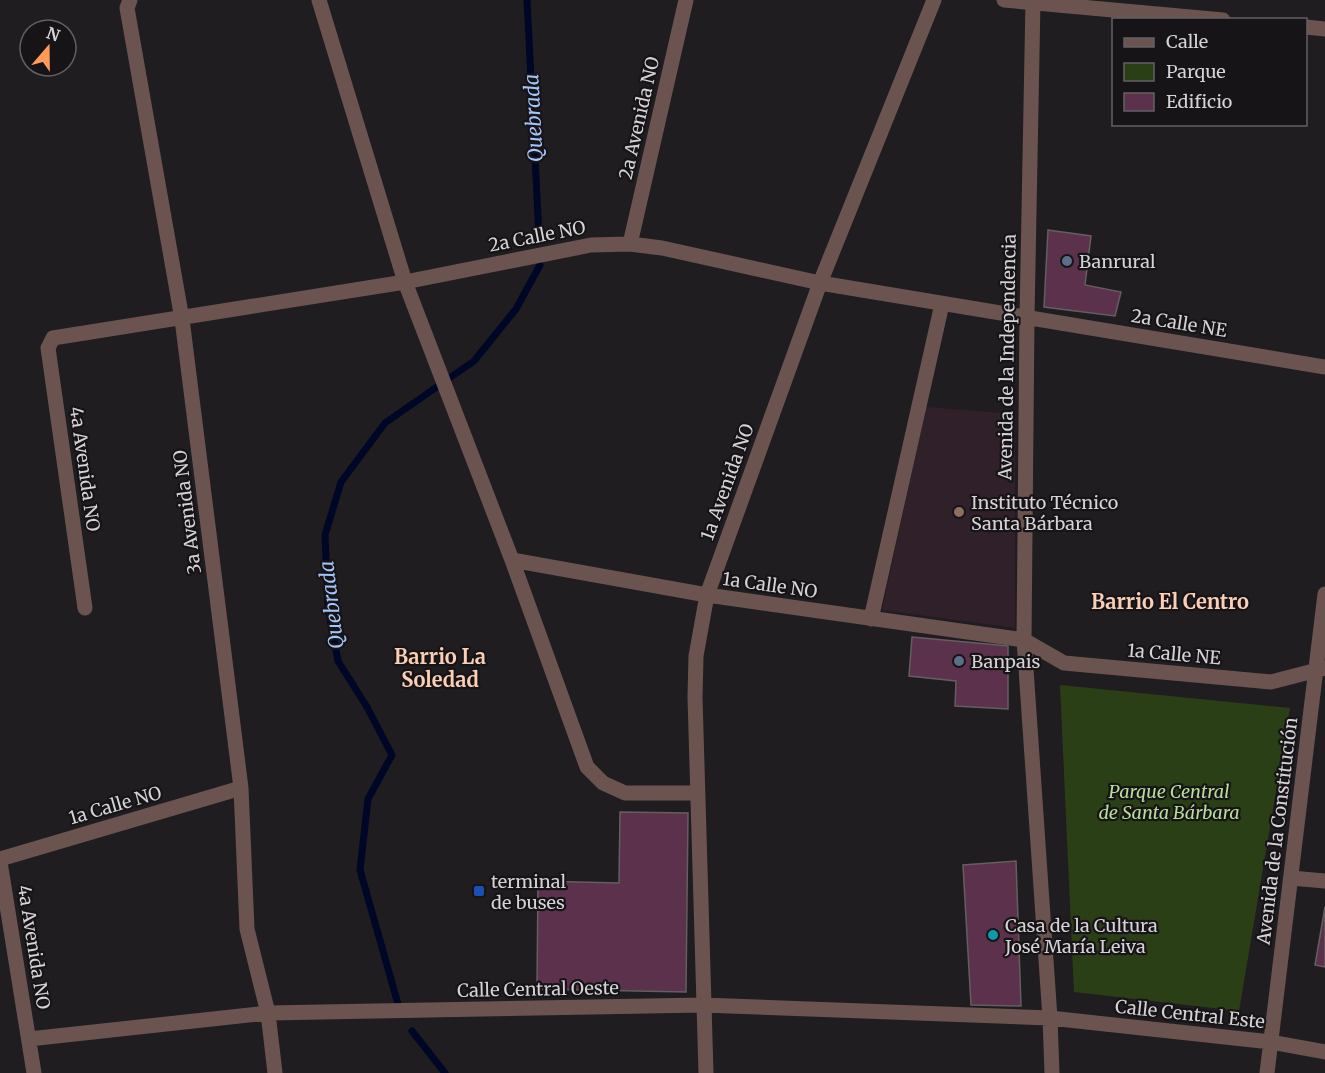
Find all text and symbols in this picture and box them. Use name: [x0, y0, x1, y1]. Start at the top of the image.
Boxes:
north arrow: [18, 18, 78, 78]
legend: [1112, 18, 1307, 126]
text: N: [44, 22, 63, 46]
text: Calle: [1166, 30, 1208, 53]
street label: 2a Avenida NO: [614, 54, 664, 182]
text: Parque: [1166, 60, 1226, 83]
water label: Quebrada: [518, 73, 548, 163]
text: Edificio: [1166, 90, 1232, 113]
street label: 2a Calle NO: [487, 215, 587, 257]
street label: Avenida de la Independencia: [993, 233, 1021, 481]
place label: Banrural: [1079, 250, 1156, 273]
marker: Banrural: [1060, 254, 1074, 268]
street label: 2a Calle NE: [1129, 304, 1229, 342]
street label: 4a Avenida NO: [65, 405, 105, 533]
street label: 1a Avenida NO: [695, 420, 759, 544]
street label: 3a Avenida NO: [168, 449, 206, 575]
place label: Instituto Técnico Santa Bárbara: [971, 491, 1118, 535]
marker: Instituto Técnico Santa Bárbara: [952, 505, 966, 519]
water label: Quebrada: [313, 560, 349, 650]
street label: 1a Calle NO: [721, 567, 819, 603]
district label: Barrio El Centro: [1091, 589, 1249, 614]
street label: 1a Calle NE: [1126, 638, 1222, 670]
district label: Barrio La Soledad: [394, 644, 486, 692]
place label: Banpais: [971, 650, 1041, 673]
marker: Banpais: [952, 654, 966, 668]
street label: Avenida de la Constitución: [1252, 716, 1302, 947]
park label: Parque Central de Santa Bárbara: [1098, 780, 1240, 824]
street label: 1a Calle NO: [66, 781, 164, 829]
place label: terminal de buses: [491, 870, 567, 914]
street label: 4a Avenida NO: [13, 883, 55, 1011]
marker: terminal de buses: [472, 884, 486, 898]
place label: Casa de la Cultura José María Leiva: [1004, 914, 1158, 958]
marker: Casa de la Cultura José María Leiva: [986, 928, 1000, 942]
street label: Calle Central Oeste: [457, 976, 619, 1002]
street label: Calle Central Este: [1114, 995, 1266, 1033]

